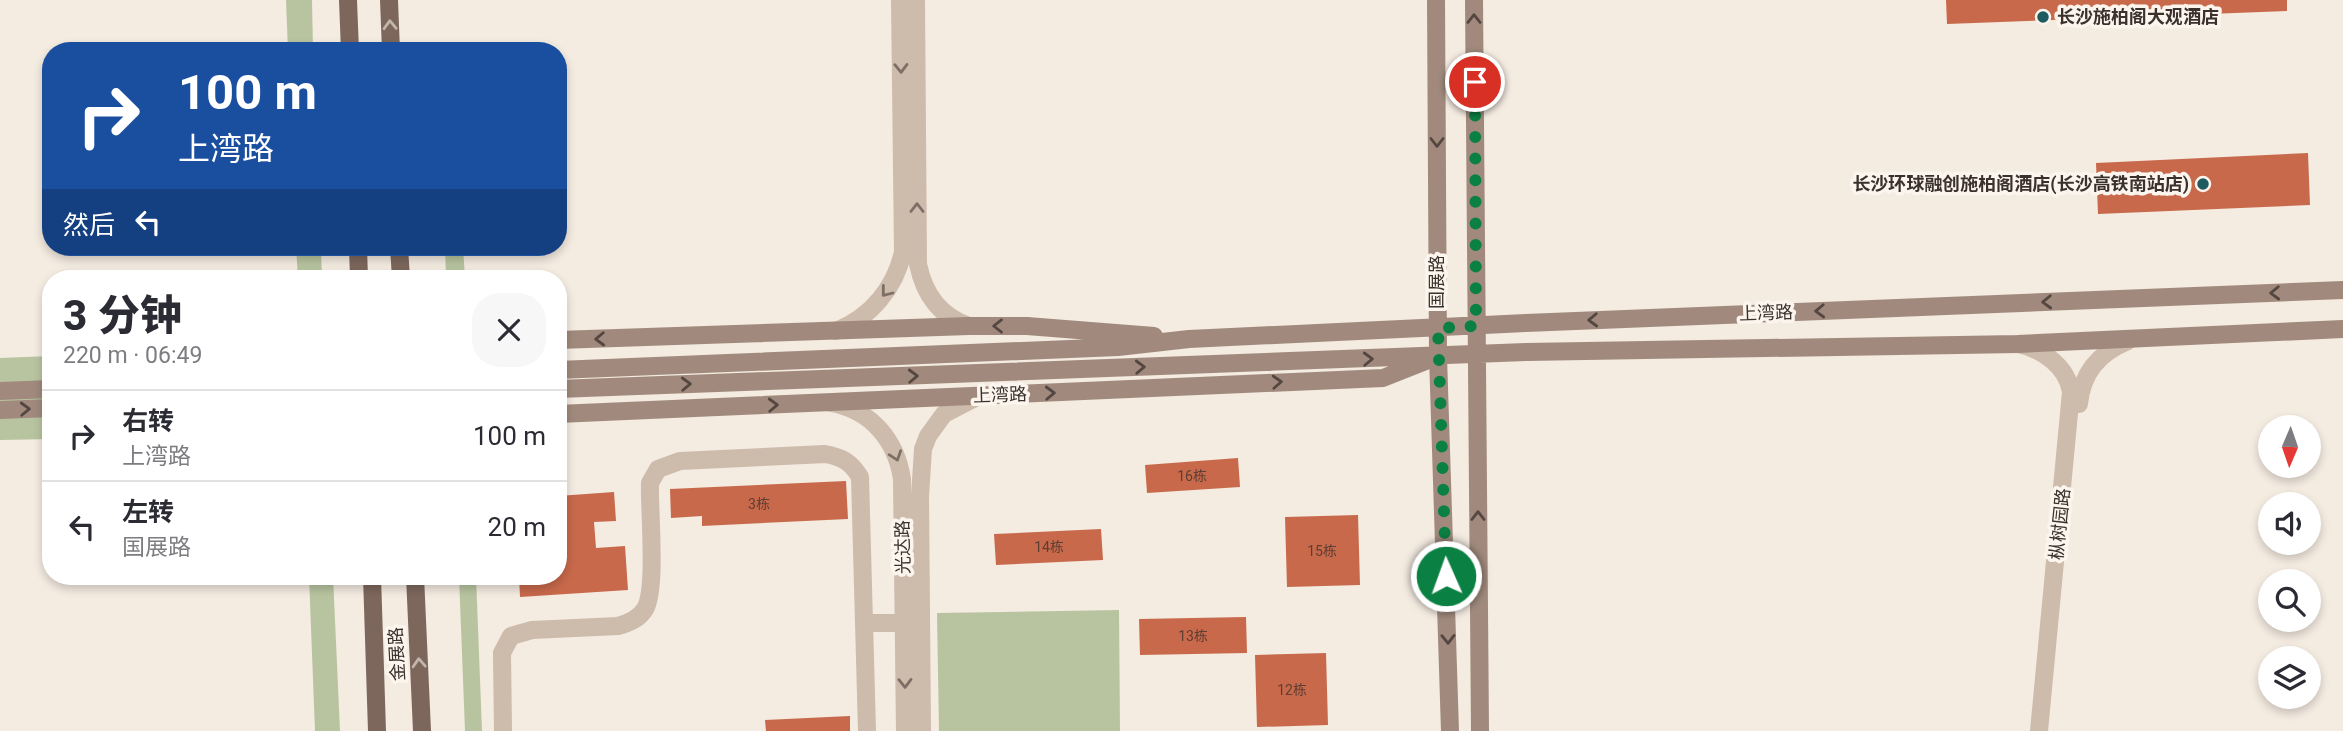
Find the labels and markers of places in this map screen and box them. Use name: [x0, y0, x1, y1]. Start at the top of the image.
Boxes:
place label: 长沙施柏阁大观酒店: [2057, 6, 2219, 27]
marker: 长沙施柏阁大观酒店: [2035, 9, 2051, 25]
pin: [1445, 52, 1505, 112]
place label: 长沙环球融创施柏阁酒店(长沙高铁南站店): [1852, 173, 2189, 195]
marker: 长沙环球融创施柏阁酒店(长沙高铁南站店): [2195, 176, 2211, 192]

